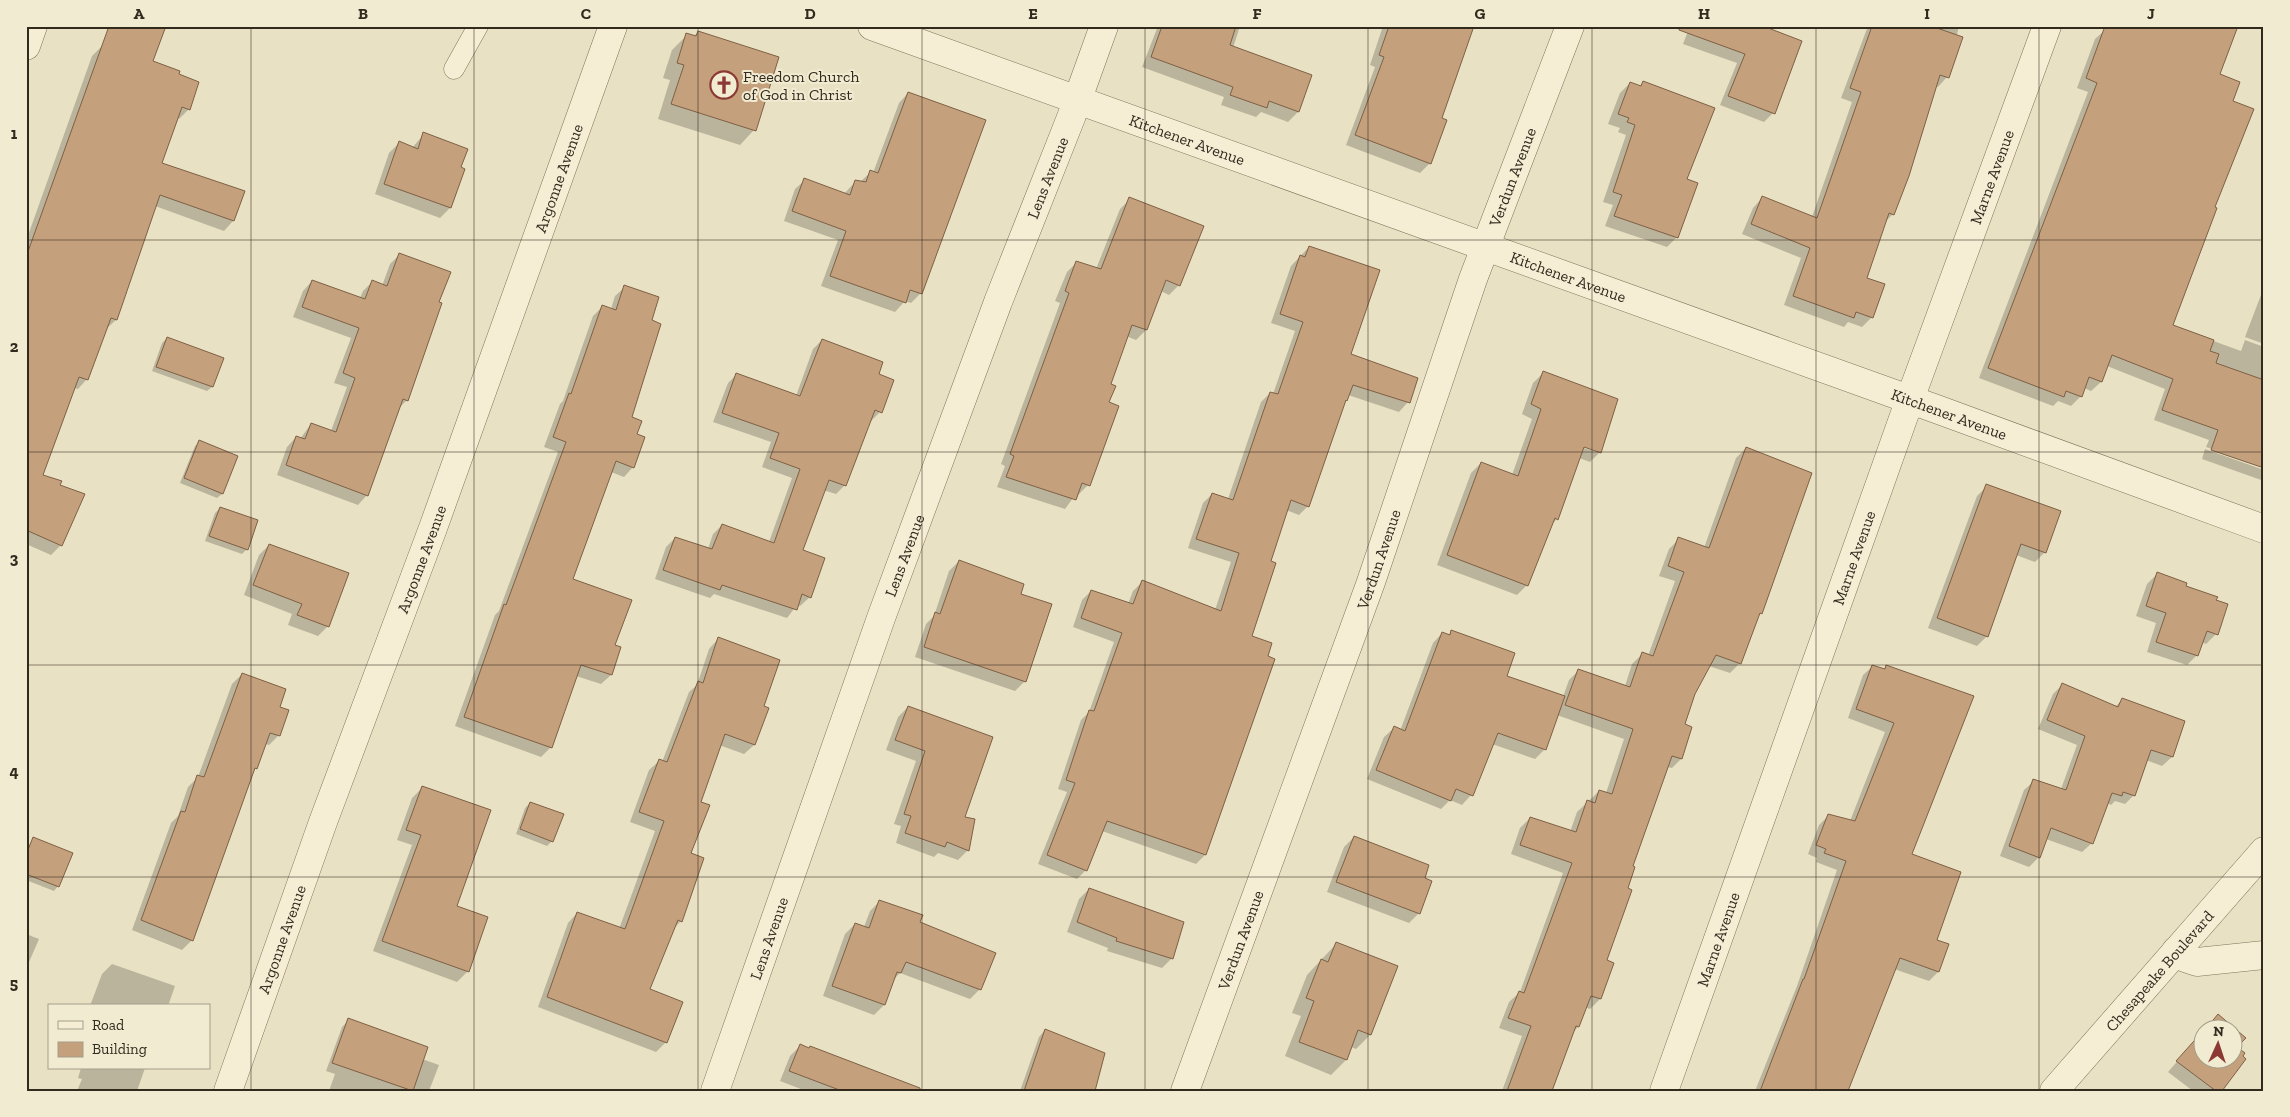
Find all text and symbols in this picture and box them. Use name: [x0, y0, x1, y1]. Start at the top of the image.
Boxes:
text: A: [134, 4, 145, 23]
text: B: [358, 4, 368, 23]
text: C: [581, 4, 591, 23]
text: D: [804, 4, 816, 23]
text: E: [1028, 4, 1038, 23]
text: F: [1252, 4, 1262, 23]
text: G: [1475, 4, 1486, 23]
text: H: [1698, 4, 1710, 23]
text: I: [1924, 4, 1930, 23]
text: J: [2147, 4, 2155, 23]
place label: Freedom Church of God in Christ: [743, 67, 860, 104]
church icon: Freedom Church of God in Christ: [709, 70, 739, 100]
street label: Kitchener Avenue: [1127, 110, 1248, 169]
street label: Argonne Avenue: [530, 121, 587, 235]
text: 1: [11, 124, 18, 143]
street label: Verdun Avenue: [1484, 125, 1540, 230]
street label: Marne Avenue: [1966, 127, 2018, 227]
street label: Lens Avenue: [1022, 134, 1072, 221]
street label: Kitchener Avenue: [1508, 247, 1629, 306]
text: 2: [10, 337, 19, 356]
street label: Kitchener Avenue: [1889, 384, 2010, 444]
street label: Argonne Avenue: [393, 502, 450, 616]
street label: Verdun Avenue: [1352, 507, 1404, 613]
street label: Marne Avenue: [1828, 508, 1879, 608]
street label: Lens Avenue: [880, 512, 928, 599]
text: 3: [10, 549, 19, 568]
text: 4: [9, 762, 19, 781]
street label: Argonne Avenue: [254, 882, 310, 996]
street label: Verdun Avenue: [1213, 887, 1267, 993]
street label: Marne Avenue: [1692, 889, 1743, 989]
street label: Lens Avenue: [745, 894, 792, 982]
street label: Chesapeake Boulevard: [2101, 906, 2218, 1035]
text: 5: [10, 974, 18, 993]
legend: [48, 1004, 210, 1070]
text: Road: [92, 1016, 125, 1034]
north arrow: [2192, 1020, 2242, 1070]
text: N: [2213, 1023, 2225, 1040]
text: Building: [92, 1040, 147, 1058]

